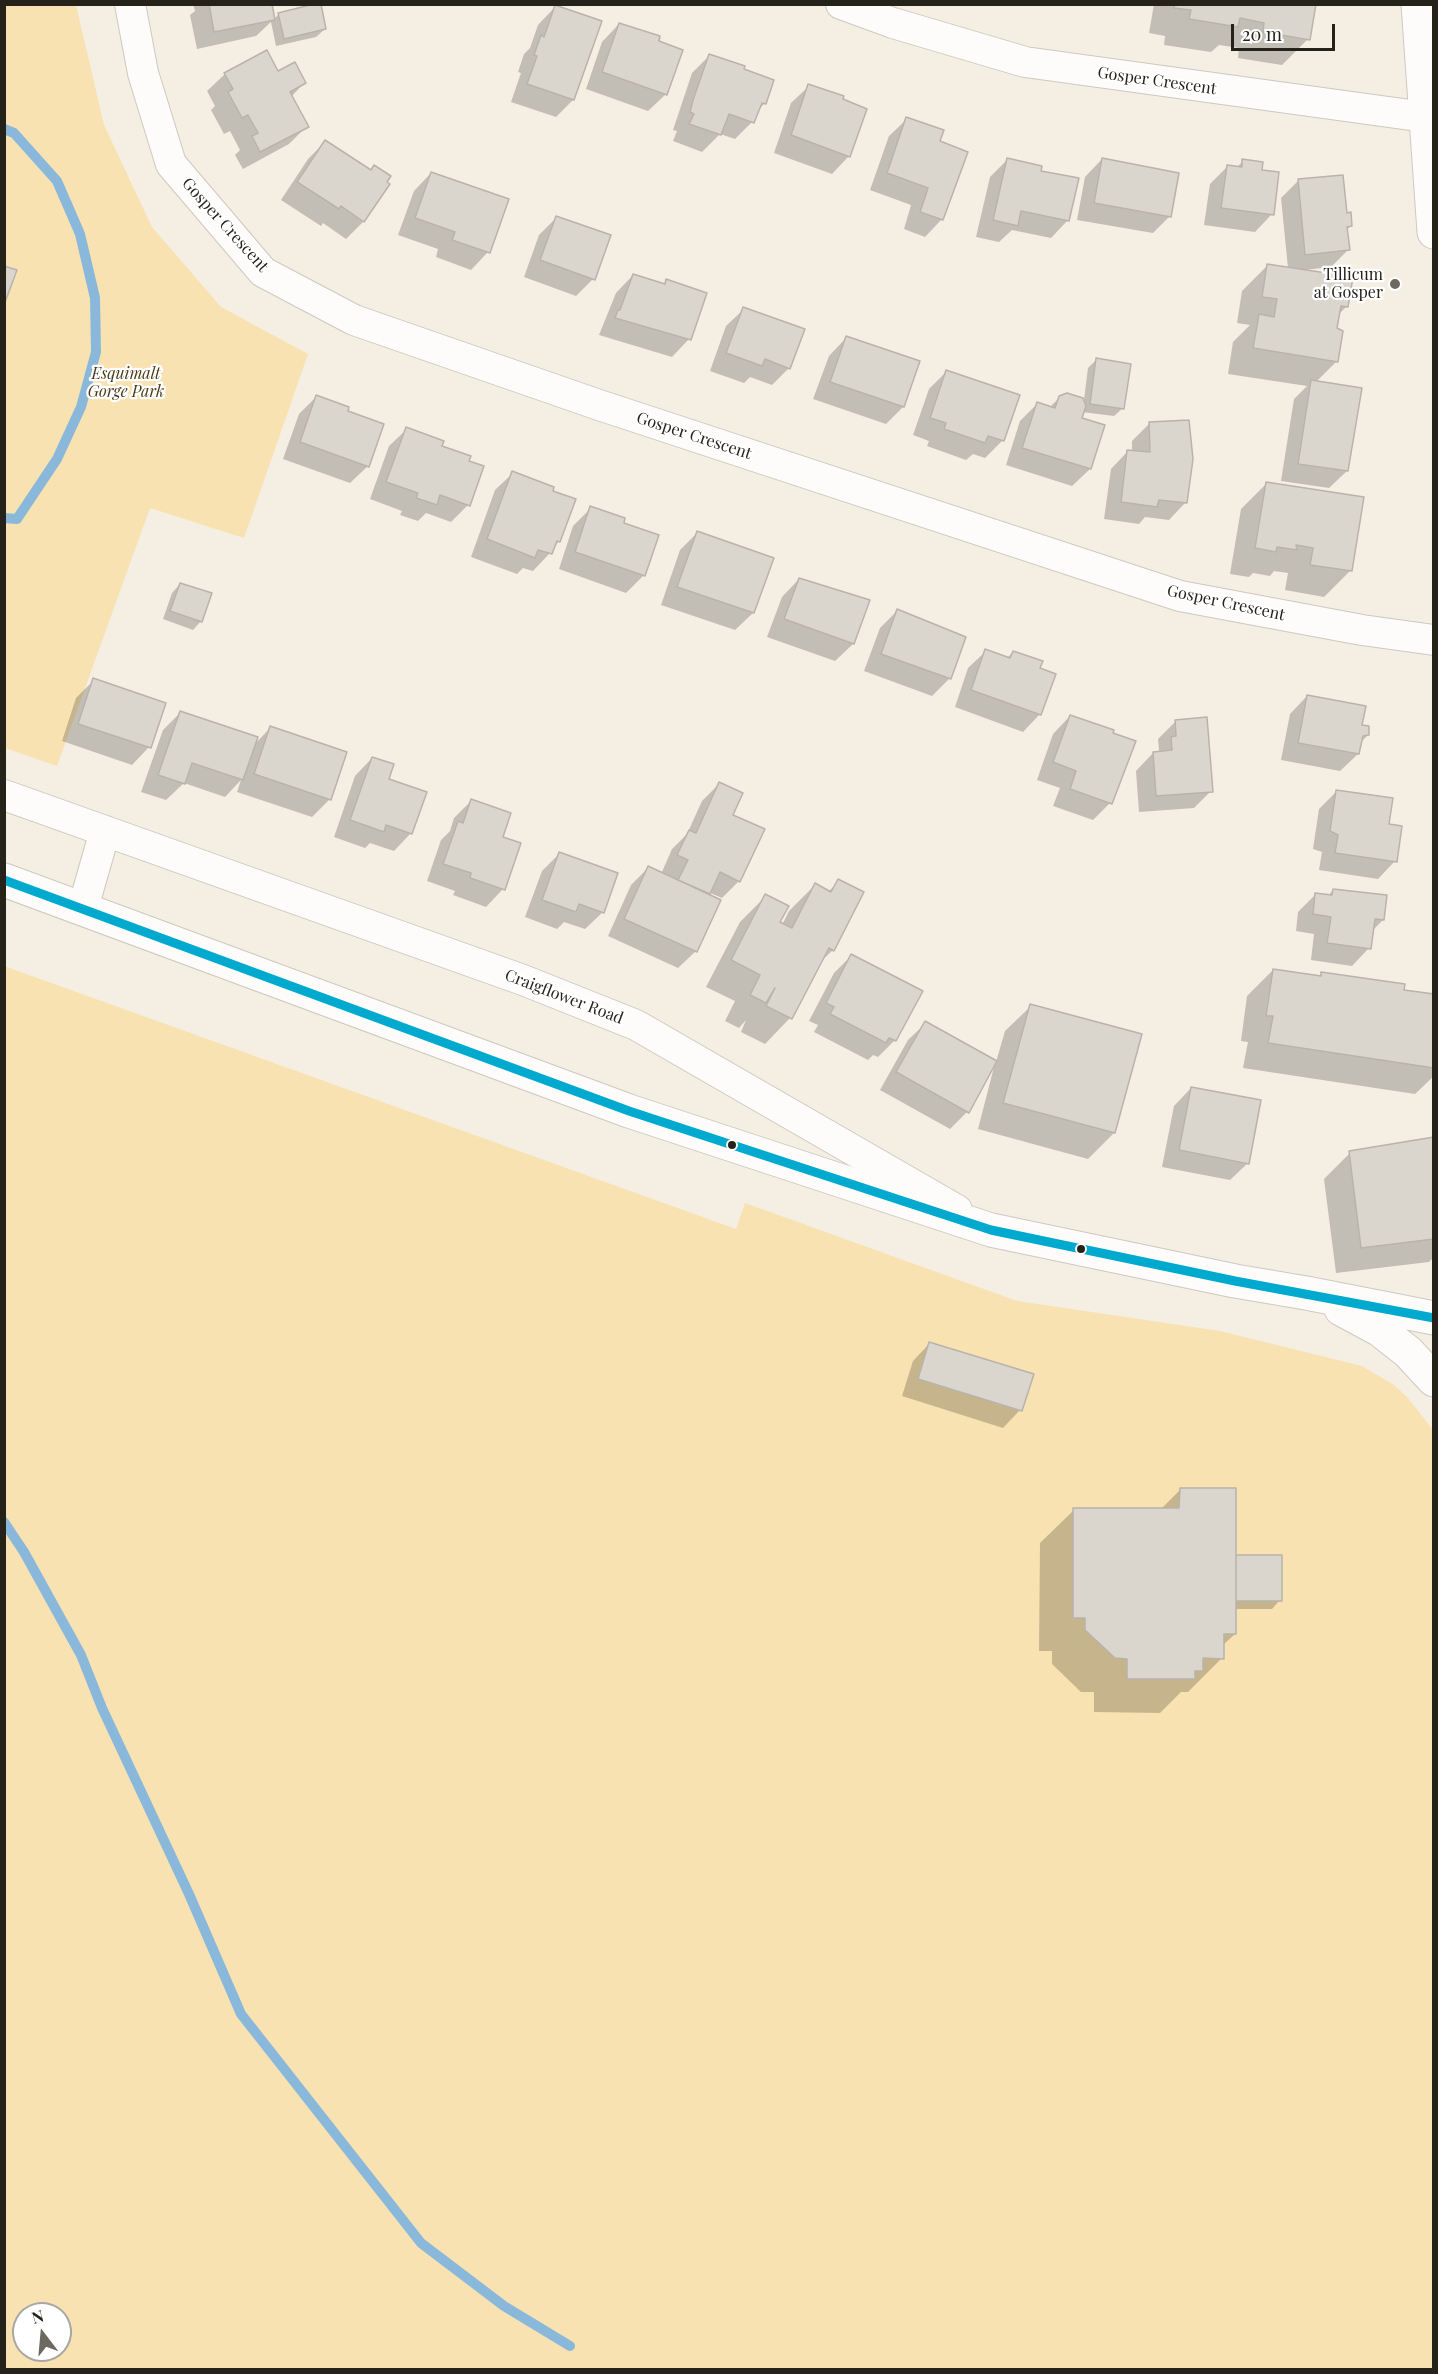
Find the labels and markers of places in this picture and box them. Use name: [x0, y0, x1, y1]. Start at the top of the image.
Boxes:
place label: Tillicum at Gosper: [1314, 265, 1383, 303]
marker: Tillicum at Gosper: [1388, 277, 1402, 291]
unlabelled marker: [726, 1139, 738, 1151]
unlabelled marker: [1075, 1243, 1087, 1255]

